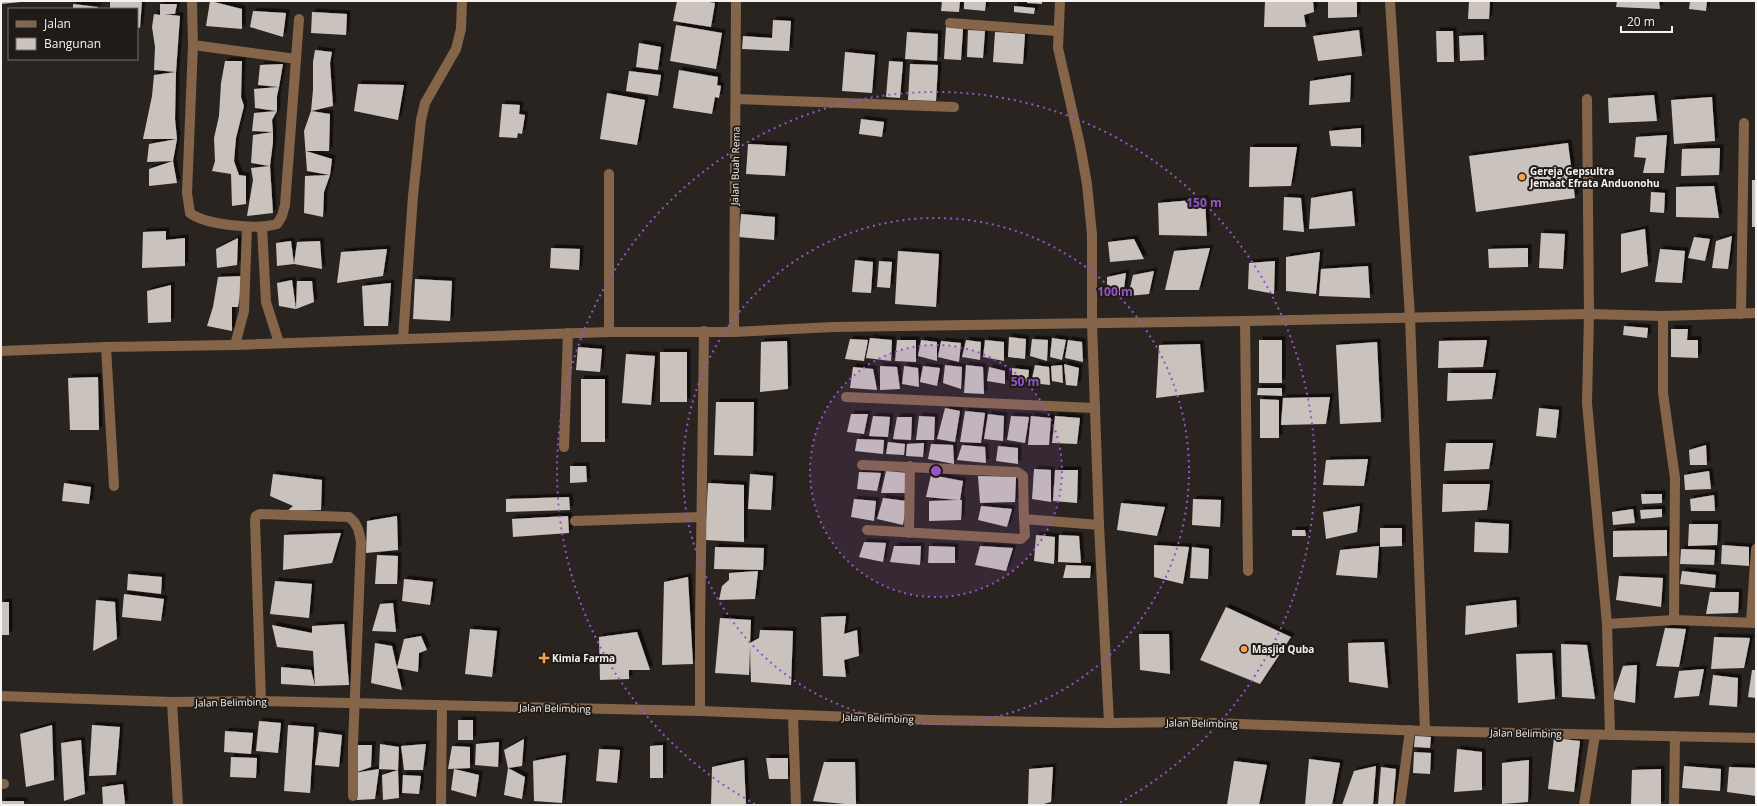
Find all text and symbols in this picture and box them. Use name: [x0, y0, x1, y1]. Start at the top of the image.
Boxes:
legend: [8, 8, 138, 60]
scale bar: [1621, 8, 1672, 34]
text: 20 m: [1627, 13, 1655, 30]
text: Jalan: [43, 15, 71, 32]
text: Bangunan: [44, 35, 101, 52]
street label: Jalan Buah Rema: [727, 127, 743, 206]
place label: Gereja Gepsultra Jemaat Efrata Anduonohu: [1529, 164, 1660, 190]
marker: Gereja Gepsultra Jemaat Efrata Anduonohu: [1517, 172, 1527, 182]
text: 150 m: [1186, 194, 1222, 211]
text: 100 m: [1097, 283, 1133, 300]
text: 50 m: [1011, 373, 1039, 390]
centre of rings: [929, 464, 943, 478]
place label: Masjid Quba: [1252, 642, 1314, 656]
marker: Masjid Quba: [1239, 644, 1249, 654]
place label: Kimia Farma: [552, 651, 615, 665]
marker: Kimia Farma: [539, 653, 549, 663]
street label: Jalan Belimbing: [194, 694, 268, 710]
street label: Jalan Belimbing: [518, 700, 592, 716]
street label: Jalan Belimbing: [841, 710, 915, 726]
street label: Jalan Belimbing: [1165, 715, 1239, 731]
street label: Jalan Belimbing: [1489, 725, 1563, 741]

